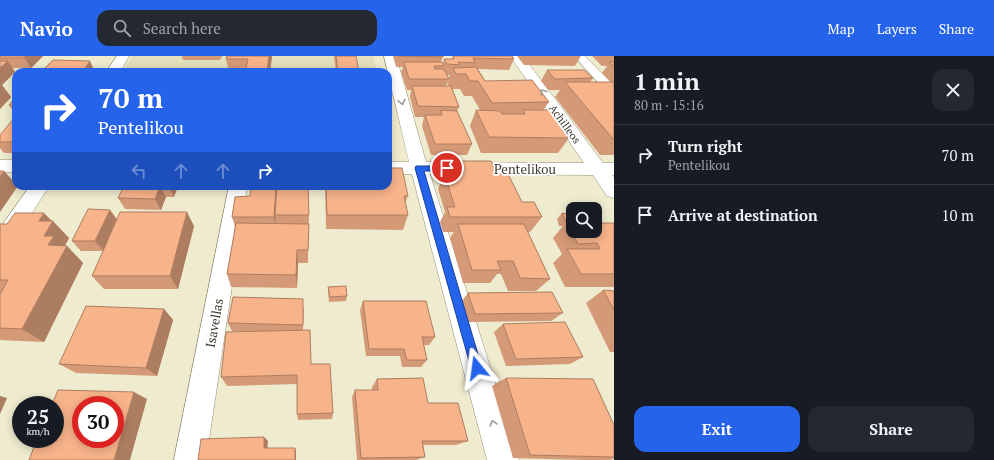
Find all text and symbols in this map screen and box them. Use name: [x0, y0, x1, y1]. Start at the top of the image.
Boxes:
search box: [97, 10, 377, 46]
text: Navio: [20, 16, 73, 41]
icon: search: [111, 17, 133, 39]
text: Search here: [143, 18, 221, 38]
text: Map: [828, 19, 855, 38]
text: Layers: [877, 19, 917, 38]
text: Share: [939, 19, 974, 38]
text: 1 min: [634, 65, 700, 97]
button: close: [932, 69, 974, 111]
text: 70 m: [98, 79, 163, 116]
icon: right: [32, 84, 84, 136]
one-way arrow: [540, 90, 547, 97]
text: 80 m · 15:16: [634, 96, 704, 114]
one-way arrow: [397, 98, 406, 105]
street label: Achilleos: [546, 102, 584, 147]
text: Pentelikou: [98, 115, 184, 139]
text: Turn right: [668, 136, 743, 156]
icon: right: [634, 144, 656, 166]
text: 70 m: [941, 145, 974, 165]
pin: [430, 151, 464, 185]
text: Pentelikou: [668, 156, 730, 174]
icon: arrive: [436, 157, 458, 179]
icon: left: [128, 160, 150, 182]
icon: ahead: [170, 160, 192, 182]
icon: ahead: [212, 160, 234, 182]
icon: right: [254, 160, 276, 182]
street label: Pentelikou: [494, 160, 557, 178]
map controls: [566, 202, 602, 238]
button: search: [566, 202, 602, 238]
icon: arrive: [634, 204, 656, 226]
text: Arrive at destination: [668, 205, 818, 225]
text: 10 m: [941, 205, 974, 225]
street label: Isavellas: [201, 297, 227, 349]
position arrow: [456, 347, 498, 389]
speed limit sign: 30: [72, 396, 124, 448]
text: 25: [27, 403, 49, 430]
button: Exit: [634, 406, 800, 452]
button: Share: [808, 406, 974, 452]
one-way arrow: [489, 419, 498, 426]
text: km/h: [26, 425, 50, 438]

